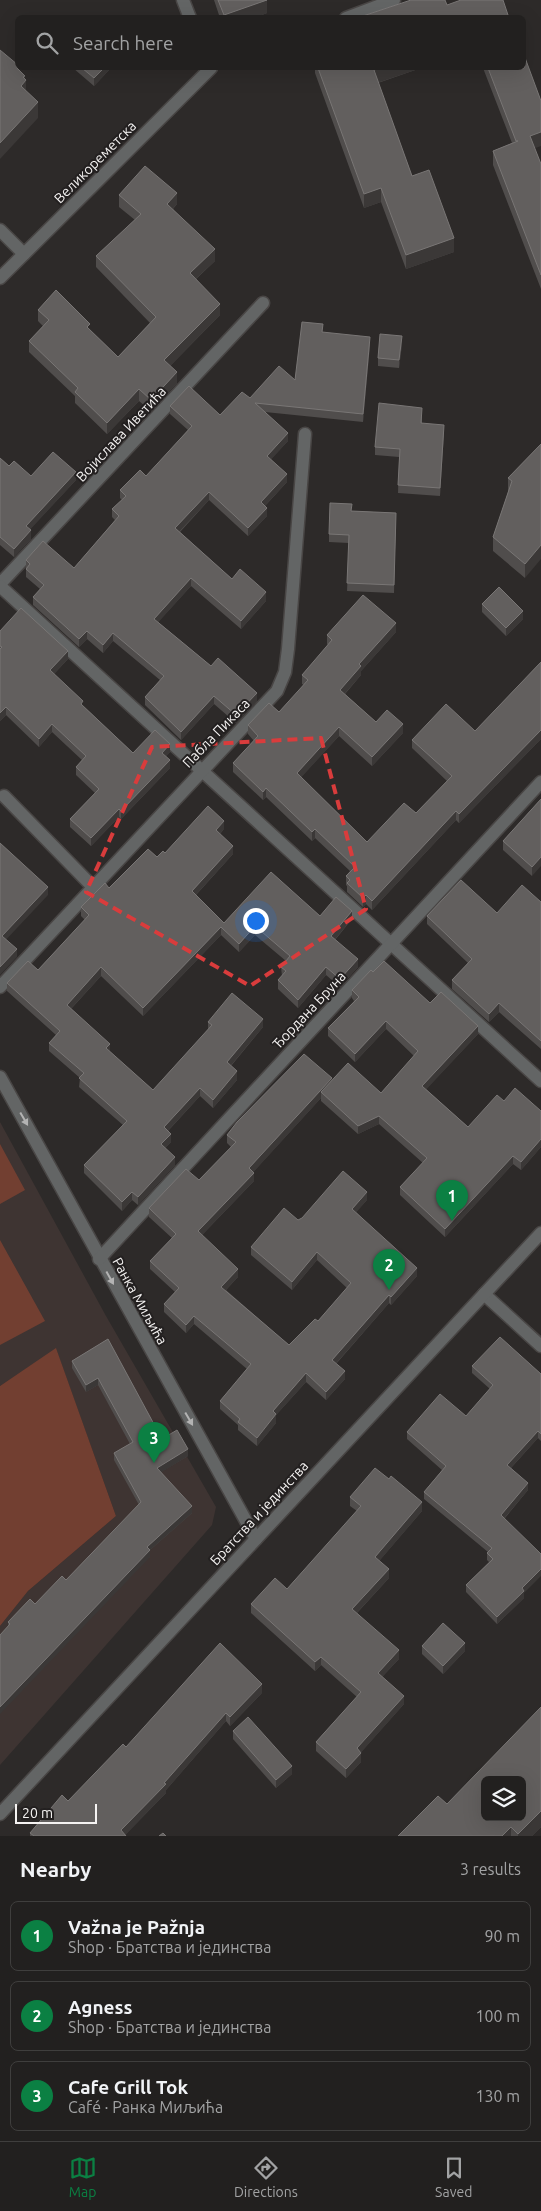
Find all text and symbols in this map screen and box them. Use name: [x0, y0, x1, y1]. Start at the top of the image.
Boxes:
search box: [15, 15, 526, 70]
icon: search: [33, 29, 61, 57]
text: Search here: [73, 32, 173, 54]
street label: Великореметска: [51, 118, 139, 206]
street label: Војислава Иветића: [73, 383, 169, 485]
street label: Пабла Пикаса: [179, 695, 253, 771]
your location: [243, 908, 269, 934]
street label: Ђордана Бруна: [269, 968, 349, 1052]
one-way arrow: [20, 1113, 29, 1126]
pin: 1: [436, 1180, 468, 1221]
pin: 2: [373, 1249, 405, 1290]
street label: Ранка Миљића: [109, 1255, 171, 1347]
one-way arrow: [106, 1270, 114, 1285]
one-way arrow: [185, 1413, 194, 1426]
pin: 3: [138, 1422, 170, 1463]
street label: Братства и јединства: [207, 1458, 311, 1568]
map controls: [481, 1776, 526, 1821]
button: layers: [481, 1776, 526, 1821]
scale bar: [15, 1801, 98, 1824]
text: 20 m: [22, 1805, 53, 1821]
text: Nearby: [20, 1857, 91, 1881]
text: 3 results: [460, 1860, 521, 1878]
text: Važna je Pažnja: [68, 1916, 205, 1938]
text: 1: [32, 1927, 42, 1945]
text: 90 m: [484, 1927, 520, 1945]
text: Shop · Братства и јединства: [68, 1938, 271, 1956]
text: Agness: [68, 1996, 132, 2018]
text: 2: [32, 2007, 42, 2025]
text: 100 m: [475, 2007, 520, 2025]
text: Shop · Братства и јединства: [68, 2018, 271, 2036]
text: Cafe Grill Tok: [68, 2076, 188, 2098]
text: 3: [32, 2087, 42, 2105]
text: 130 m: [475, 2087, 520, 2105]
text: Café · Ранка Миљића: [68, 2098, 223, 2116]
tab: Map: [69, 2154, 97, 2200]
tab: Directions: [234, 2154, 298, 2200]
tab: Saved: [435, 2154, 472, 2200]

